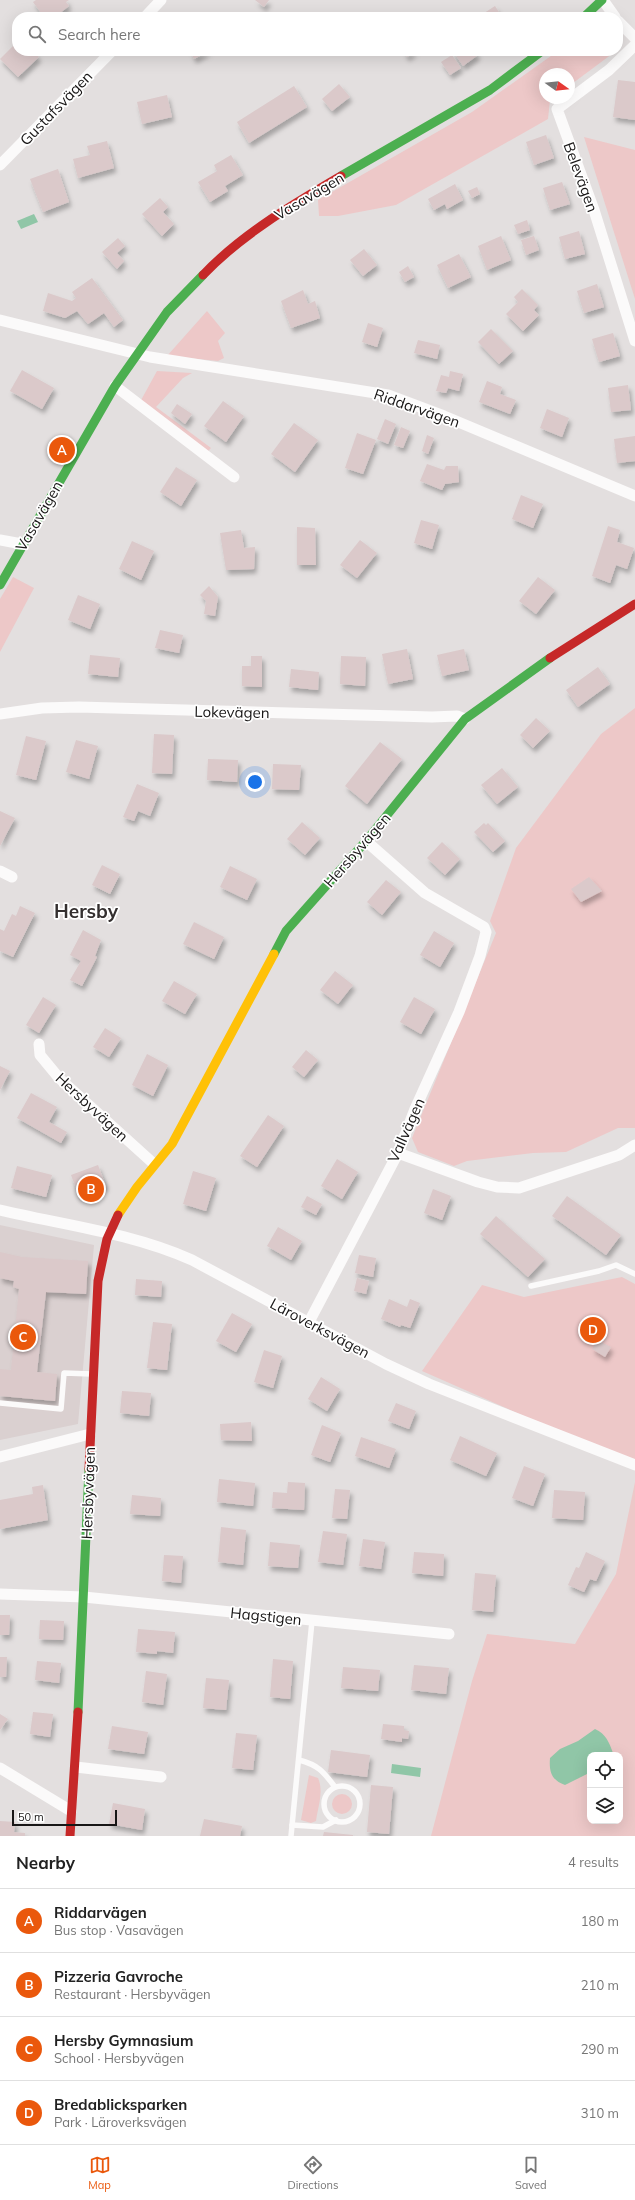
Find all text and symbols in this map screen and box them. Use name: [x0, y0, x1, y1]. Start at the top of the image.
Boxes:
search box: [12, 12, 623, 56]
icon: search: [26, 23, 48, 45]
text: Search here: [58, 25, 140, 44]
street label: Gustafsvägen: [16, 67, 96, 149]
north arrow: [539, 68, 575, 104]
street label: Belevägen: [560, 139, 602, 215]
street label: Vasavägen: [271, 168, 347, 224]
street label: Riddarvägen: [371, 384, 463, 432]
pin: A: [49, 435, 75, 465]
street label: Vasavägen: [11, 478, 67, 554]
street label: Lokevägen: [194, 702, 270, 722]
your location: [245, 772, 265, 792]
street label: Hersbyvägen: [320, 809, 394, 891]
district label: Hersby: [54, 899, 119, 923]
street label: Hersbyvägen: [52, 1069, 132, 1145]
street label: Vallvägen: [383, 1095, 429, 1165]
pin: B: [78, 1174, 104, 1204]
street label: Läroverksvägen: [267, 1294, 373, 1362]
pin: D: [580, 1315, 606, 1345]
pin: C: [10, 1322, 36, 1352]
street label: Hersbyvägen: [77, 1446, 99, 1540]
street label: Hagstigen: [229, 1603, 303, 1629]
map controls: [587, 1752, 623, 1824]
button: locate: [587, 1752, 623, 1788]
button: layers: [587, 1788, 623, 1824]
scale bar: [12, 1808, 117, 1827]
text: 50 m: [18, 1810, 44, 1824]
text: Nearby: [16, 1852, 75, 1873]
text: 4 results: [568, 1854, 619, 1870]
text: Riddarvägen: [54, 1903, 147, 1922]
text: A: [24, 1913, 34, 1929]
text: 180 m: [581, 1913, 619, 1929]
text: Bus stop · Vasavägen: [54, 1922, 184, 1938]
text: Pizzeria Gavroche: [54, 1967, 183, 1986]
text: B: [25, 1977, 33, 1993]
text: 210 m: [581, 1977, 619, 1993]
text: Restaurant · Hersbyvägen: [54, 1986, 211, 2002]
text: Hersby Gymnasium: [54, 2031, 194, 2050]
text: C: [25, 2041, 33, 2057]
text: 290 m: [581, 2041, 619, 2057]
text: School · Hersbyvägen: [54, 2050, 184, 2066]
text: Bredablicksparken: [54, 2095, 187, 2114]
text: D: [24, 2105, 34, 2121]
text: 310 m: [581, 2105, 619, 2121]
text: Park · Läroverksvägen: [54, 2114, 187, 2130]
tab: Map: [88, 2154, 111, 2192]
tab: Directions: [288, 2154, 338, 2192]
tab: Saved: [515, 2154, 547, 2192]

